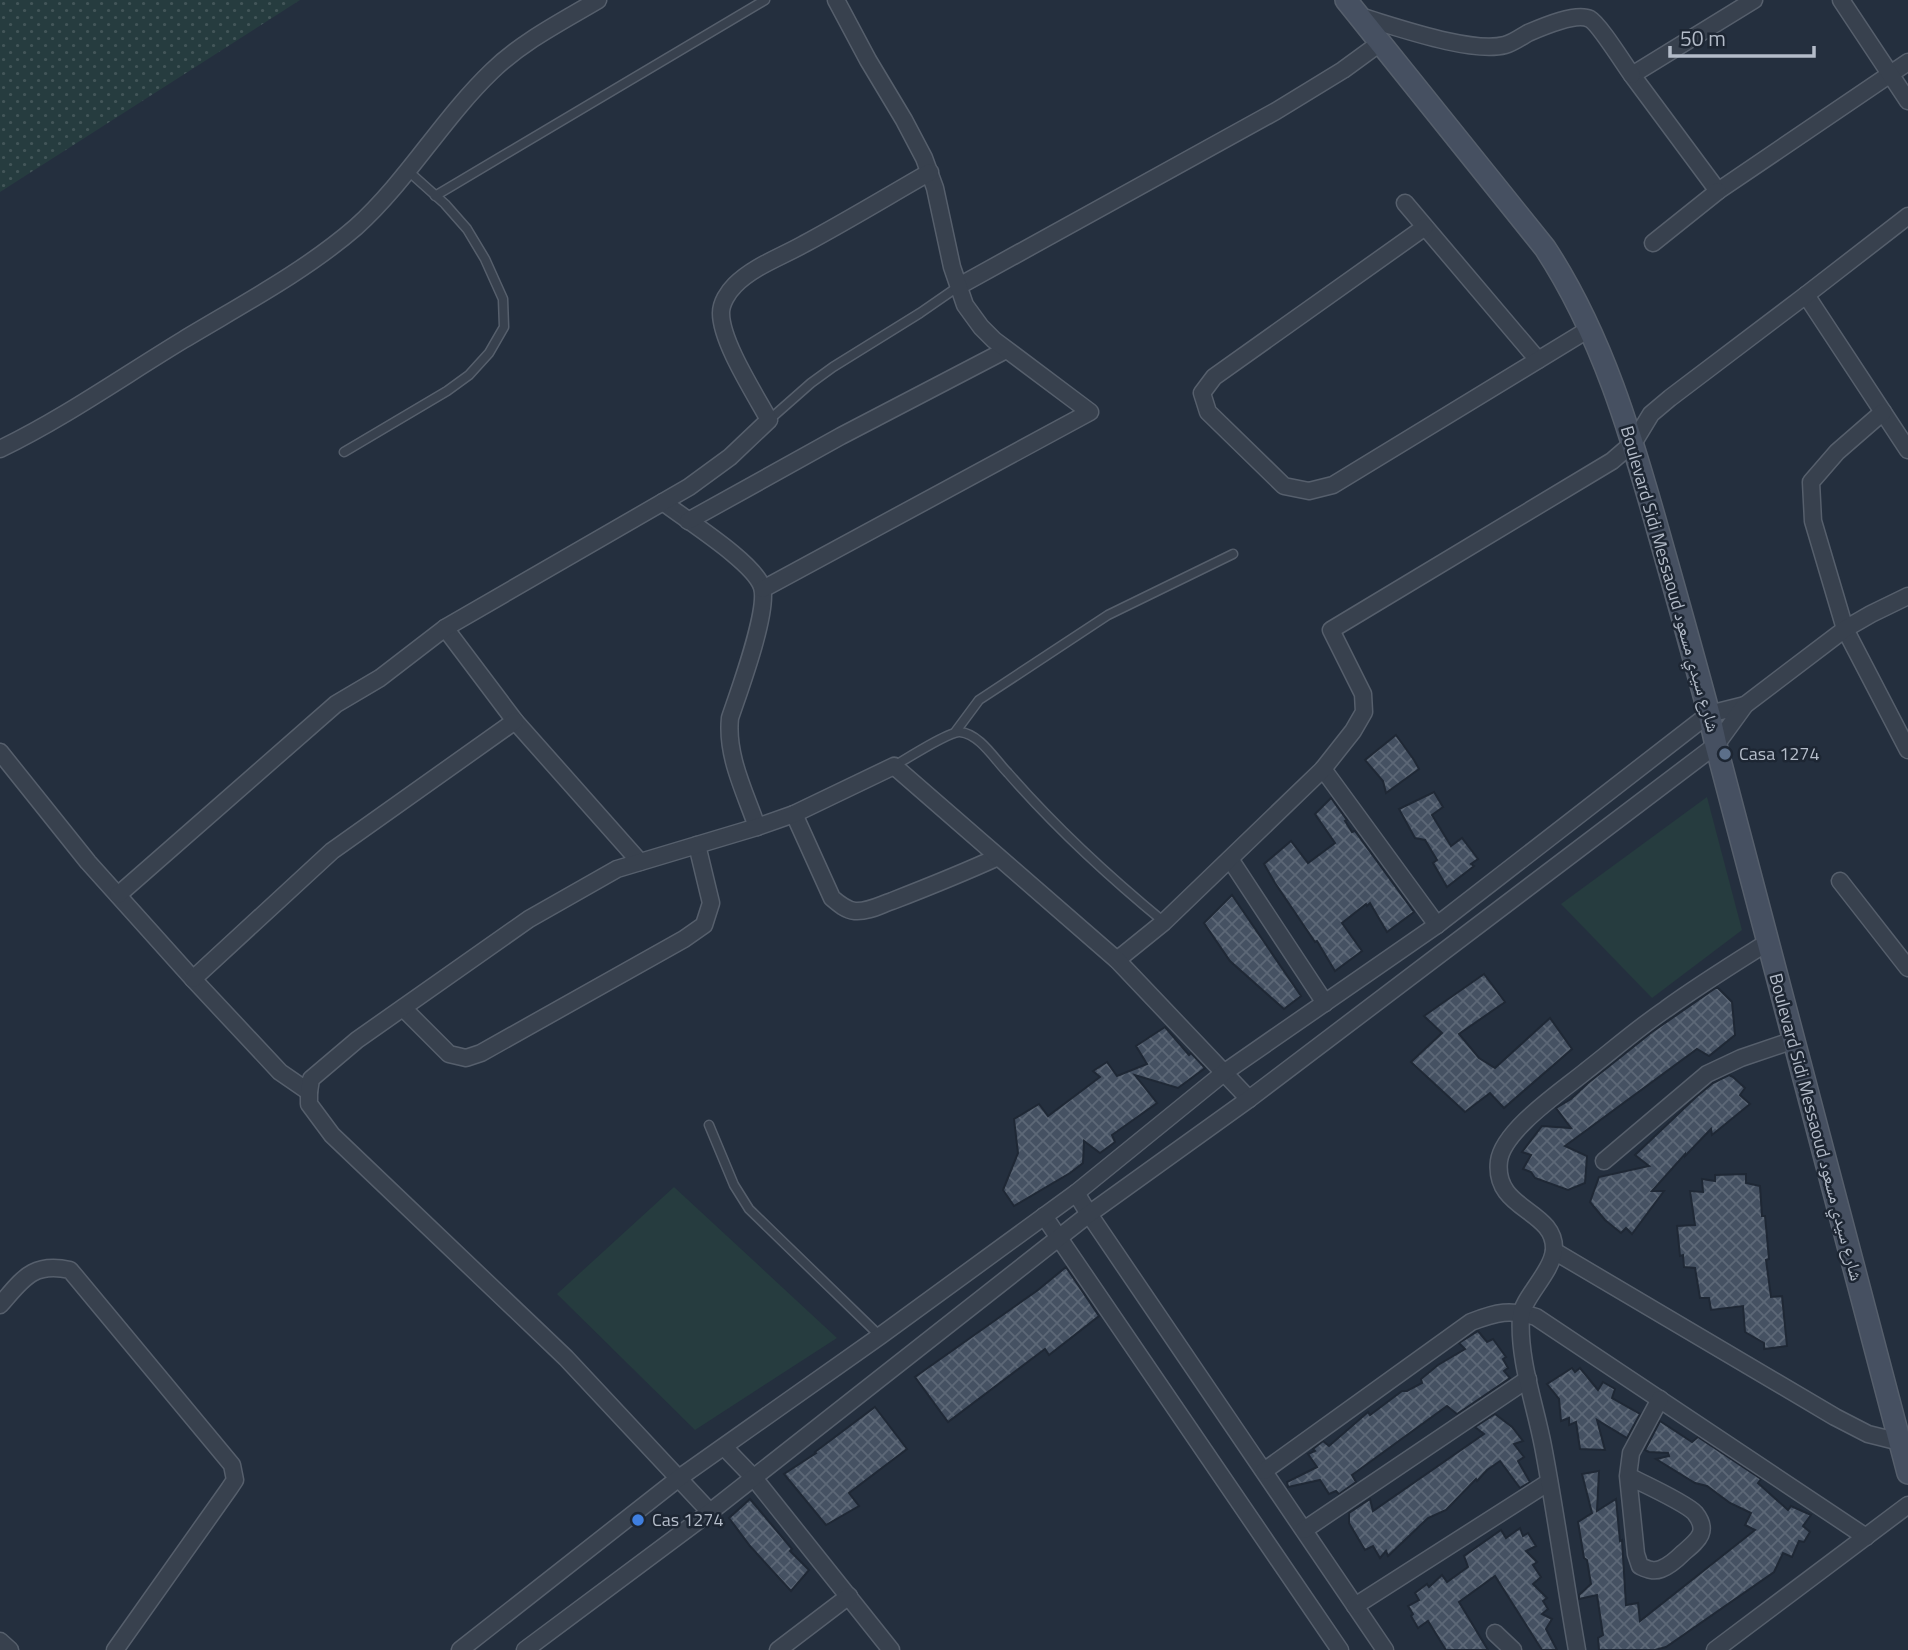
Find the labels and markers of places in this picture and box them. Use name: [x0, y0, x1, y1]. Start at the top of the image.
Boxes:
place label: Casa 1274: [1739, 740, 1819, 767]
marker: Casa 1274: [1717, 746, 1733, 762]
place label: Cas 1274: [652, 1506, 723, 1533]
marker: Cas 1274: [630, 1512, 646, 1528]

